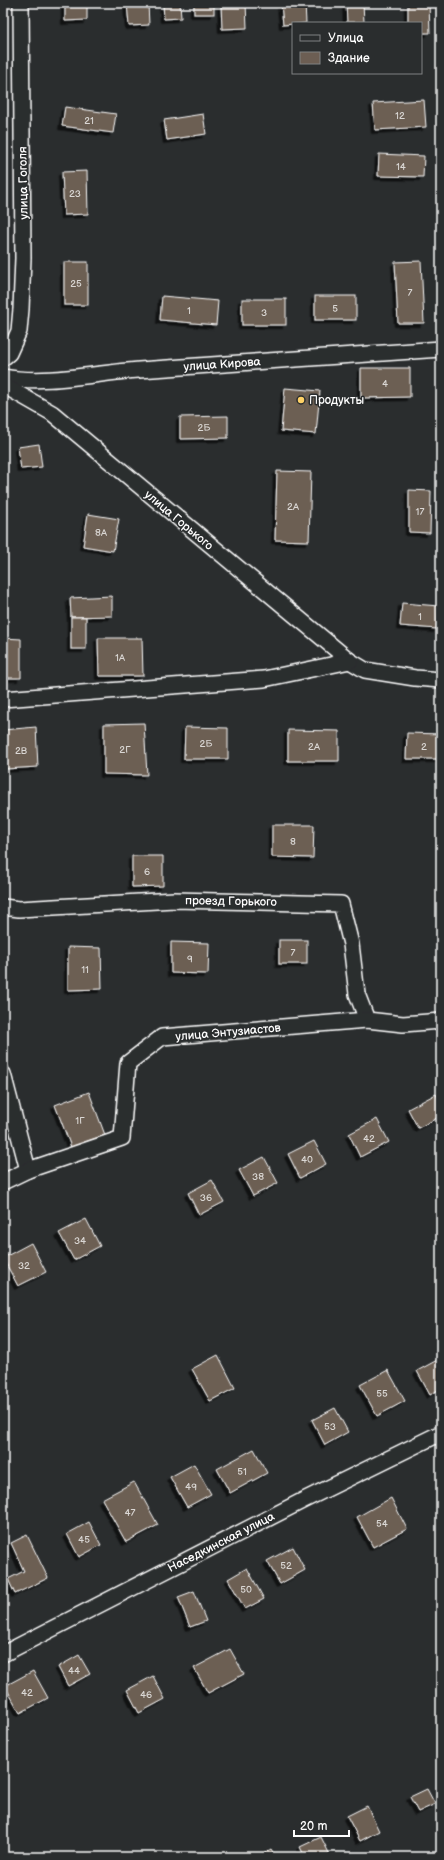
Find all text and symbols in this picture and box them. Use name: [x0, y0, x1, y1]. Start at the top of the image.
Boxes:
legend: [292, 22, 422, 74]
text: Улица: [328, 31, 364, 46]
text: Здание: [328, 51, 370, 66]
house number: 12: [395, 110, 405, 122]
house number: 21: [84, 115, 94, 127]
street label: улица Гоголя: [15, 146, 32, 220]
house number: 14: [396, 161, 406, 173]
house number: 23: [69, 188, 81, 200]
house number: 25: [70, 278, 82, 290]
house number: 7: [408, 287, 413, 299]
house number: 5: [332, 303, 338, 315]
house number: 1: [187, 305, 191, 317]
house number: 3: [261, 307, 267, 319]
street label: улица Кирова: [183, 354, 261, 375]
house number: 4: [382, 378, 388, 390]
place label: Продукты: [309, 393, 364, 408]
marker: Продукты: [296, 395, 306, 405]
house number: 2Б: [198, 422, 210, 434]
street label: улица Горького: [141, 487, 216, 553]
house number: 2А: [287, 501, 300, 513]
house number: 17: [416, 506, 424, 518]
house number: 8А: [95, 527, 108, 539]
house number: 1: [418, 611, 422, 623]
house number: 1А: [115, 652, 126, 664]
house number: 2Б: [200, 738, 212, 750]
house number: 2А: [308, 741, 321, 753]
house number: 2: [421, 741, 427, 753]
house number: 2Г: [119, 744, 131, 756]
house number: 2В: [15, 745, 28, 757]
house number: 8: [290, 836, 296, 848]
house number: 6: [144, 866, 150, 878]
street label: проезд Горького: [185, 893, 277, 910]
house number: 7: [291, 947, 296, 959]
house number: 9: [187, 953, 193, 965]
house number: 11: [81, 964, 89, 976]
street label: улица Энтузиастов: [175, 1020, 282, 1045]
house number: 1Г: [75, 1115, 85, 1127]
house number: 42: [363, 1133, 375, 1145]
house number: 40: [301, 1154, 313, 1166]
house number: 38: [252, 1171, 264, 1183]
house number: 36: [200, 1192, 212, 1204]
house number: 34: [74, 1235, 86, 1247]
house number: 32: [18, 1260, 30, 1272]
house number: 55: [376, 1388, 388, 1400]
house number: 53: [324, 1421, 336, 1433]
house number: 51: [237, 1466, 247, 1478]
house number: 49: [185, 1481, 197, 1493]
house number: 47: [124, 1507, 136, 1519]
street label: Наседкинская улица: [165, 1509, 277, 1576]
house number: 54: [376, 1518, 388, 1530]
house number: 45: [78, 1534, 90, 1546]
house number: 52: [280, 1560, 292, 1572]
house number: 50: [240, 1584, 252, 1596]
house number: 44: [68, 1665, 80, 1677]
house number: 42: [21, 1687, 33, 1699]
house number: 46: [140, 1689, 152, 1701]
scale bar: [294, 1812, 349, 1838]
text: 20 m: [300, 1819, 327, 1834]

